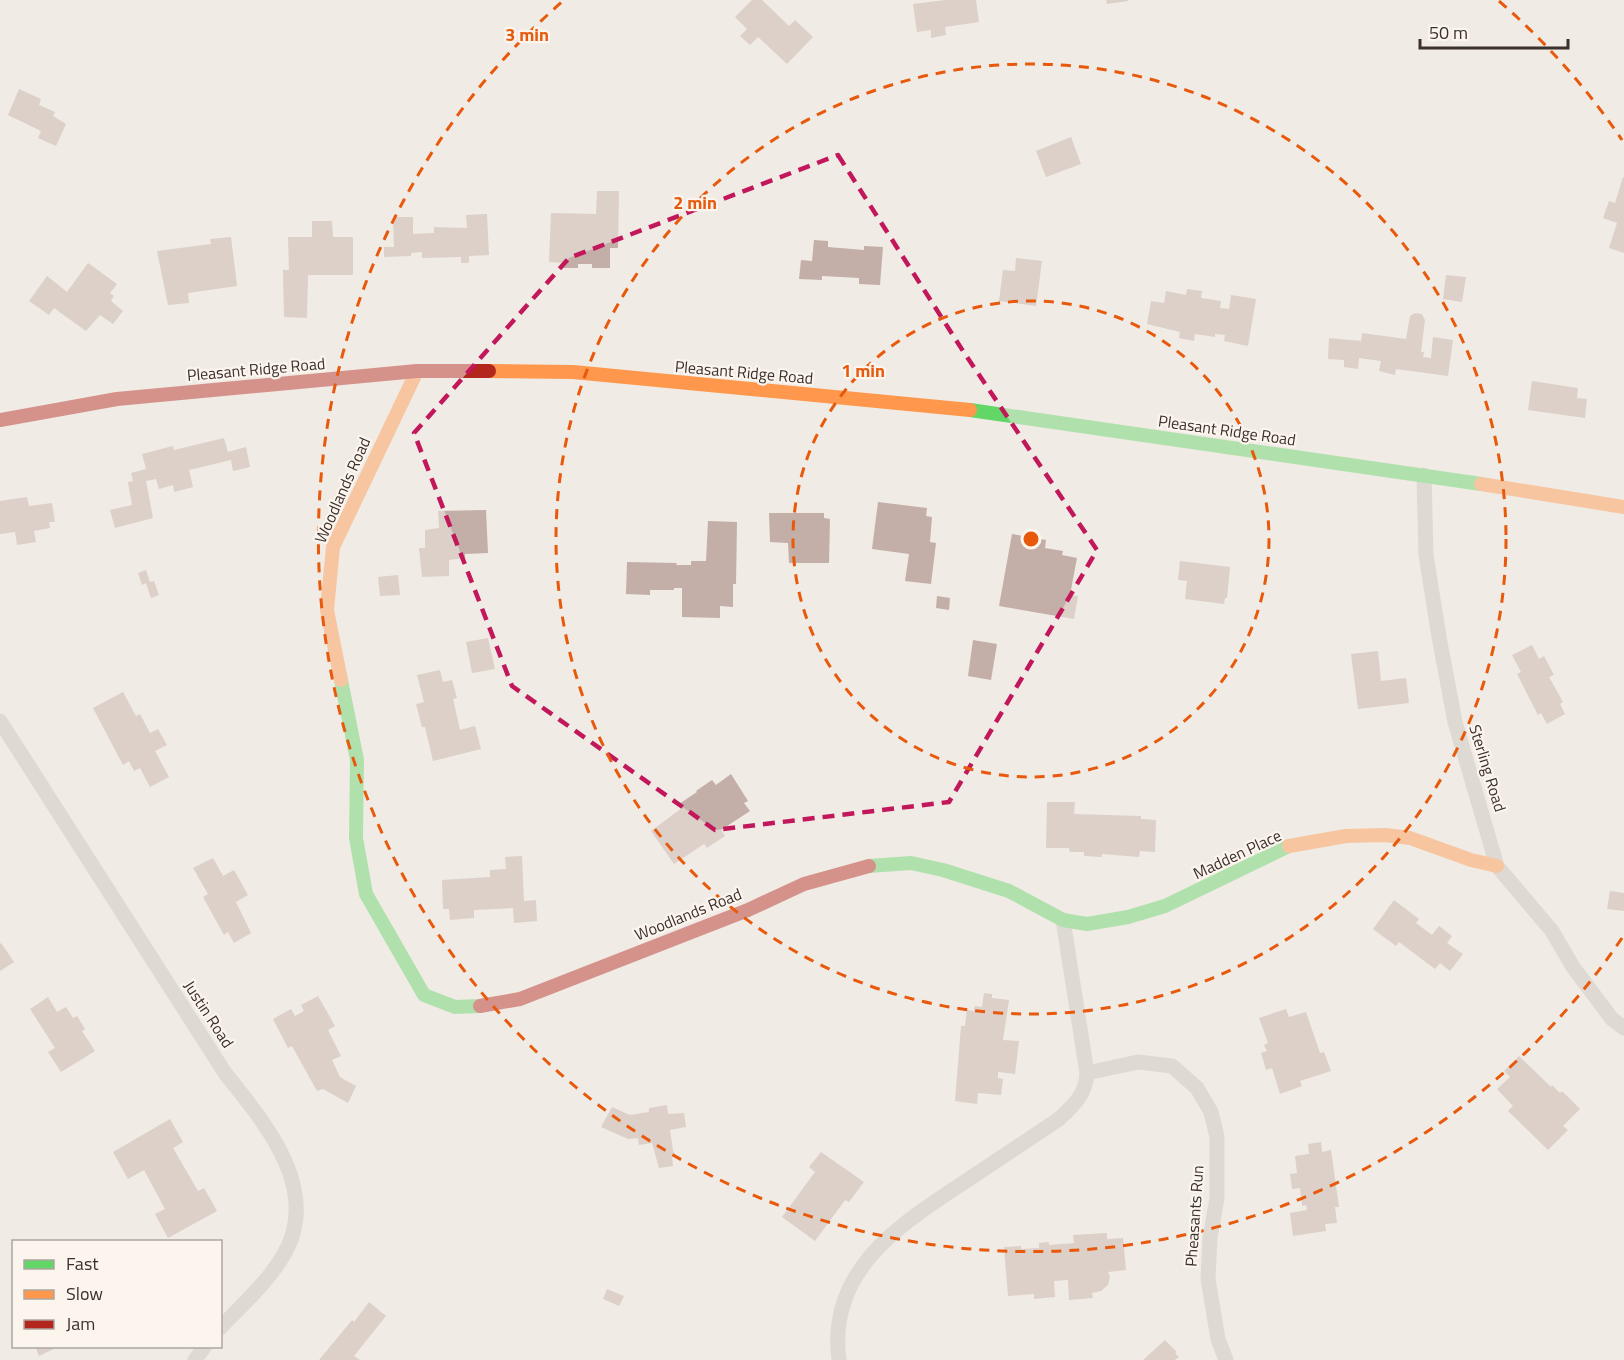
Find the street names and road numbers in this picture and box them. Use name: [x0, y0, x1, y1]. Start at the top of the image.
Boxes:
street label: Pleasant Ridge Road: [186, 351, 326, 387]
street label: Pleasant Ridge Road: [674, 354, 814, 390]
street label: Pleasant Ridge Road: [1157, 408, 1297, 452]
street label: Woodlands Road: [308, 433, 376, 547]
street label: Sterling Road: [1463, 721, 1513, 815]
street label: Madden Place: [1189, 823, 1285, 885]
street label: Woodlands Road: [631, 882, 745, 946]
street label: Justin Road: [178, 975, 240, 1053]
street label: Pheasants Run: [1178, 1164, 1210, 1268]

